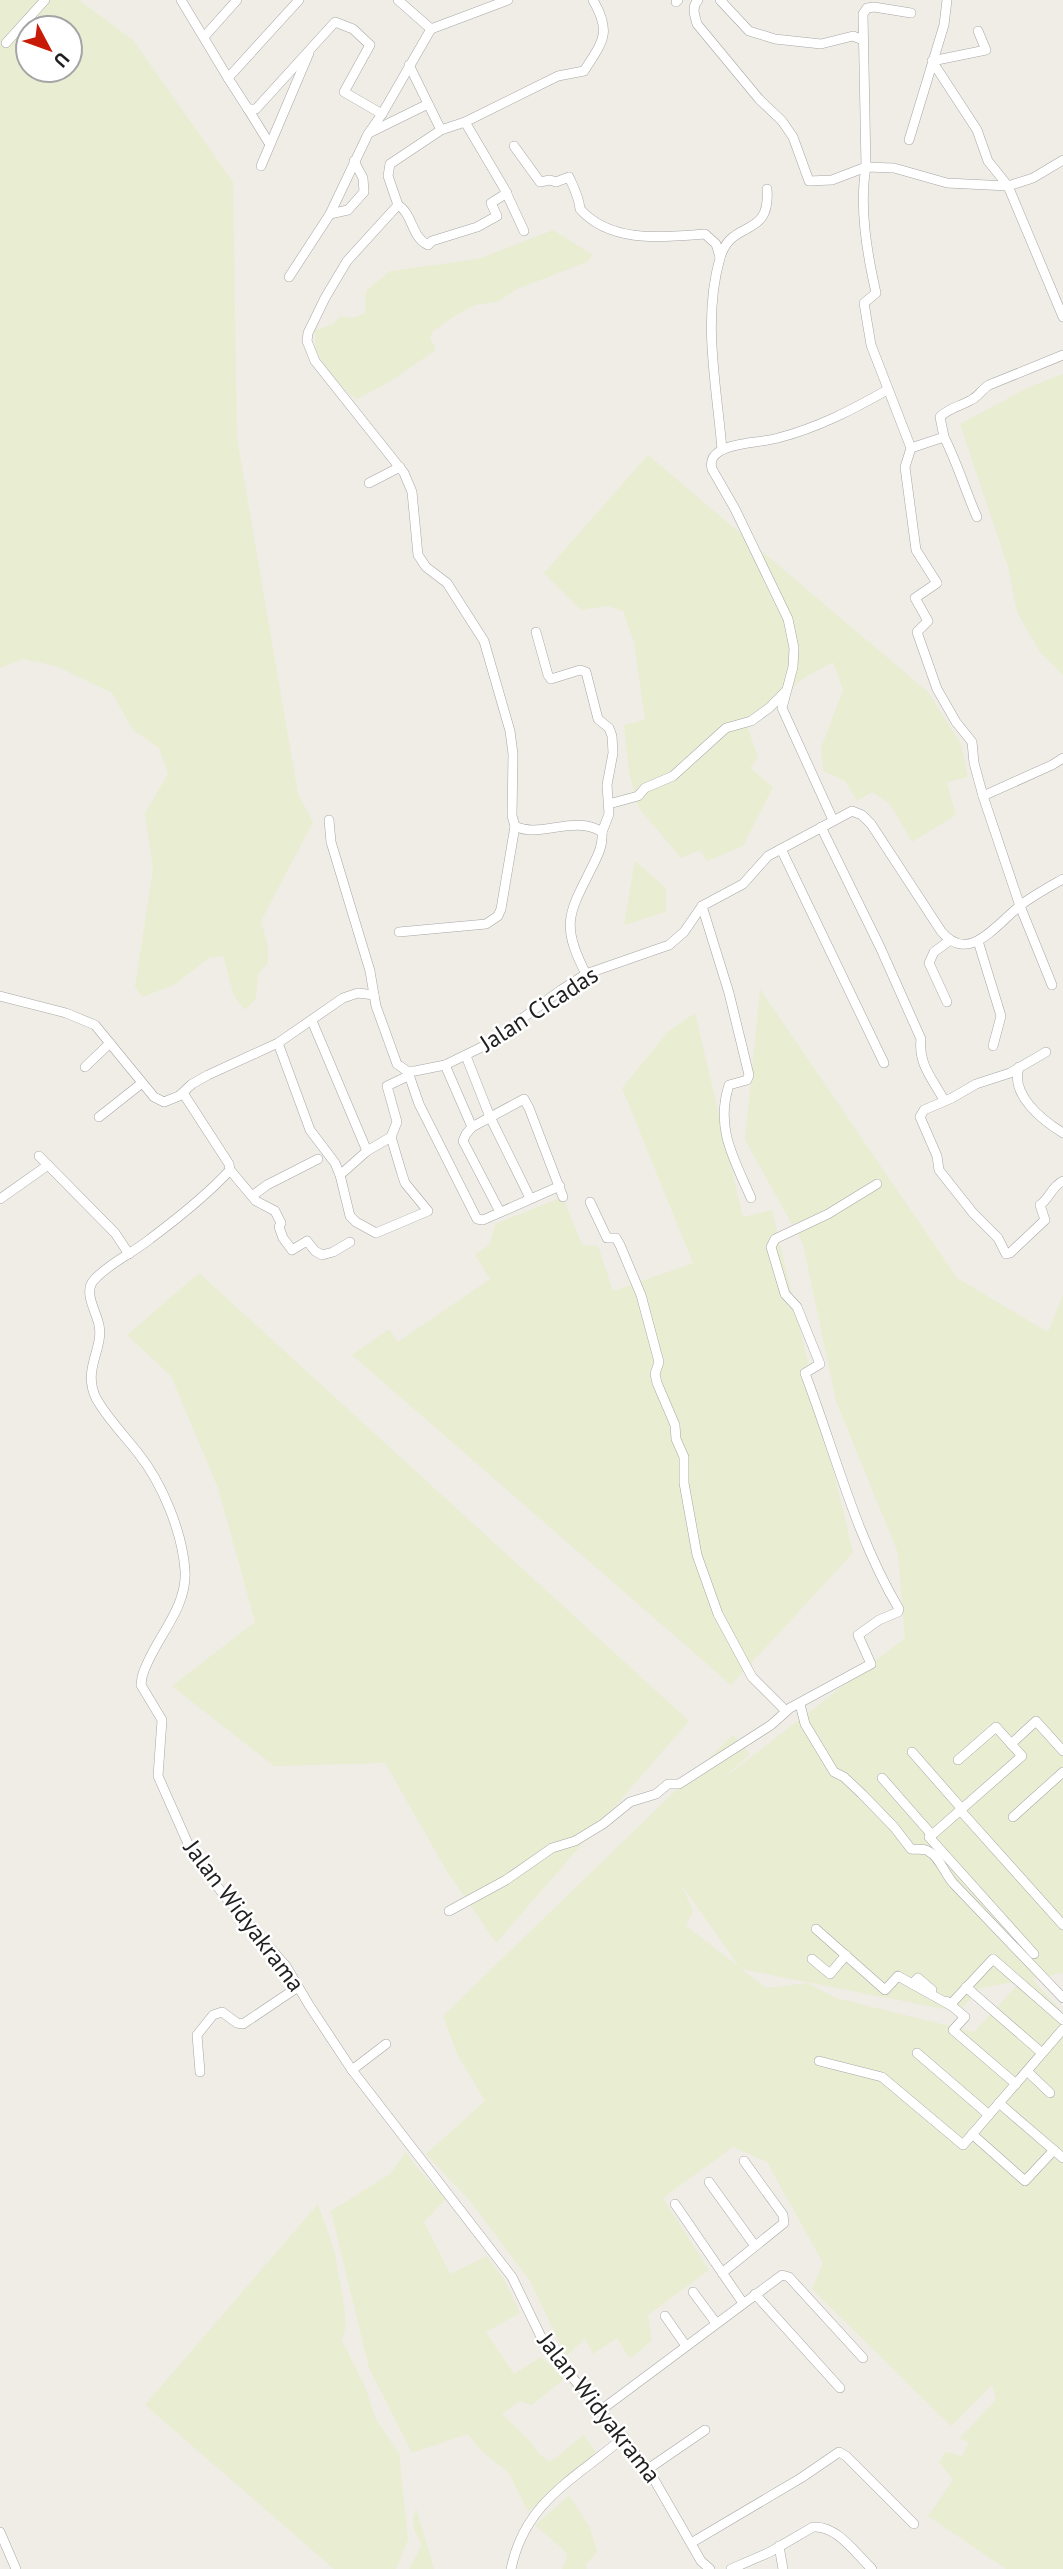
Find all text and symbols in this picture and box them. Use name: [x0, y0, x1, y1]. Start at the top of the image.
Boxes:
north arrow: [14, 14, 84, 84]
text: U: [49, 48, 75, 73]
street label: Jalan Cicadas: [473, 959, 604, 1059]
street label: Jalan Widyakrama: [177, 1833, 312, 1998]
street label: Jalan Widyakrama: [530, 2326, 668, 2489]

